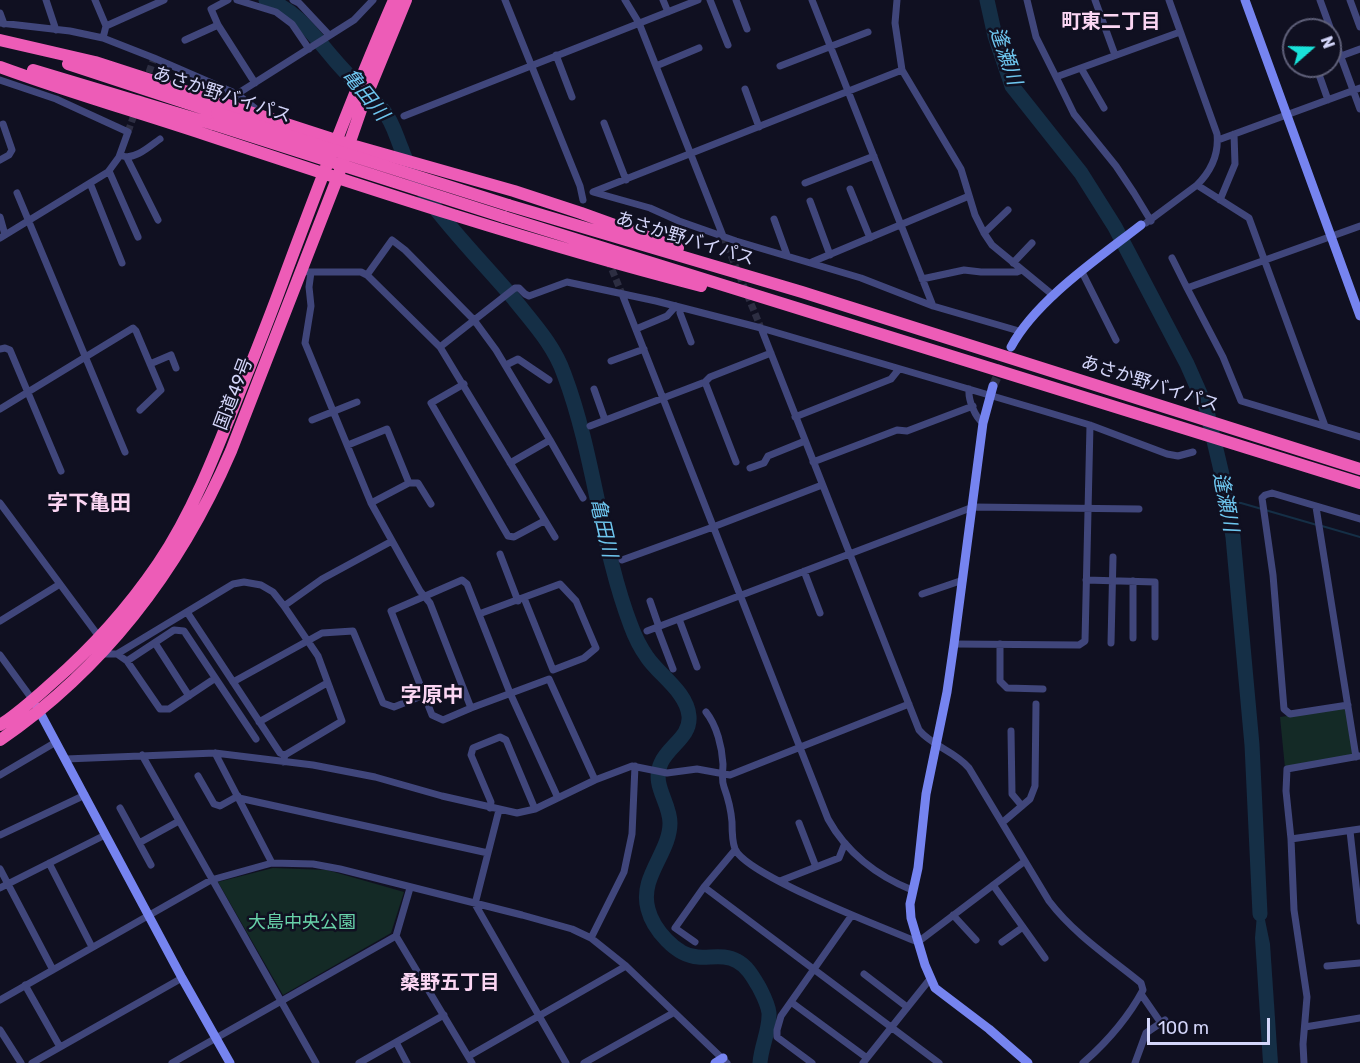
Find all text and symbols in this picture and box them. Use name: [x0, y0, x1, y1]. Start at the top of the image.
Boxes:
district label: 町東二丁目: [1061, 10, 1161, 34]
north arrow: [1282, 18, 1342, 78]
water label: 逢瀬川: [984, 24, 1026, 88]
text: N: [1317, 34, 1338, 51]
street label: あさか野バイパス: [150, 62, 294, 128]
water label: 亀田川: [337, 64, 393, 126]
street label: あさか野バイパス: [613, 208, 757, 270]
street label: あさか野バイパス: [1078, 351, 1222, 417]
street label: 国道49号: [210, 355, 258, 433]
water label: 逢瀬川: [1207, 470, 1243, 534]
district label: 字下亀田: [47, 491, 131, 517]
water label: 亀田川: [585, 496, 621, 560]
district label: 字原中: [401, 683, 463, 709]
park label: 大島中央公園: [248, 912, 356, 934]
district label: 桑野五丁目: [400, 971, 500, 995]
scale bar: [1150, 1006, 1273, 1044]
text: 100 m: [1158, 1017, 1209, 1039]

